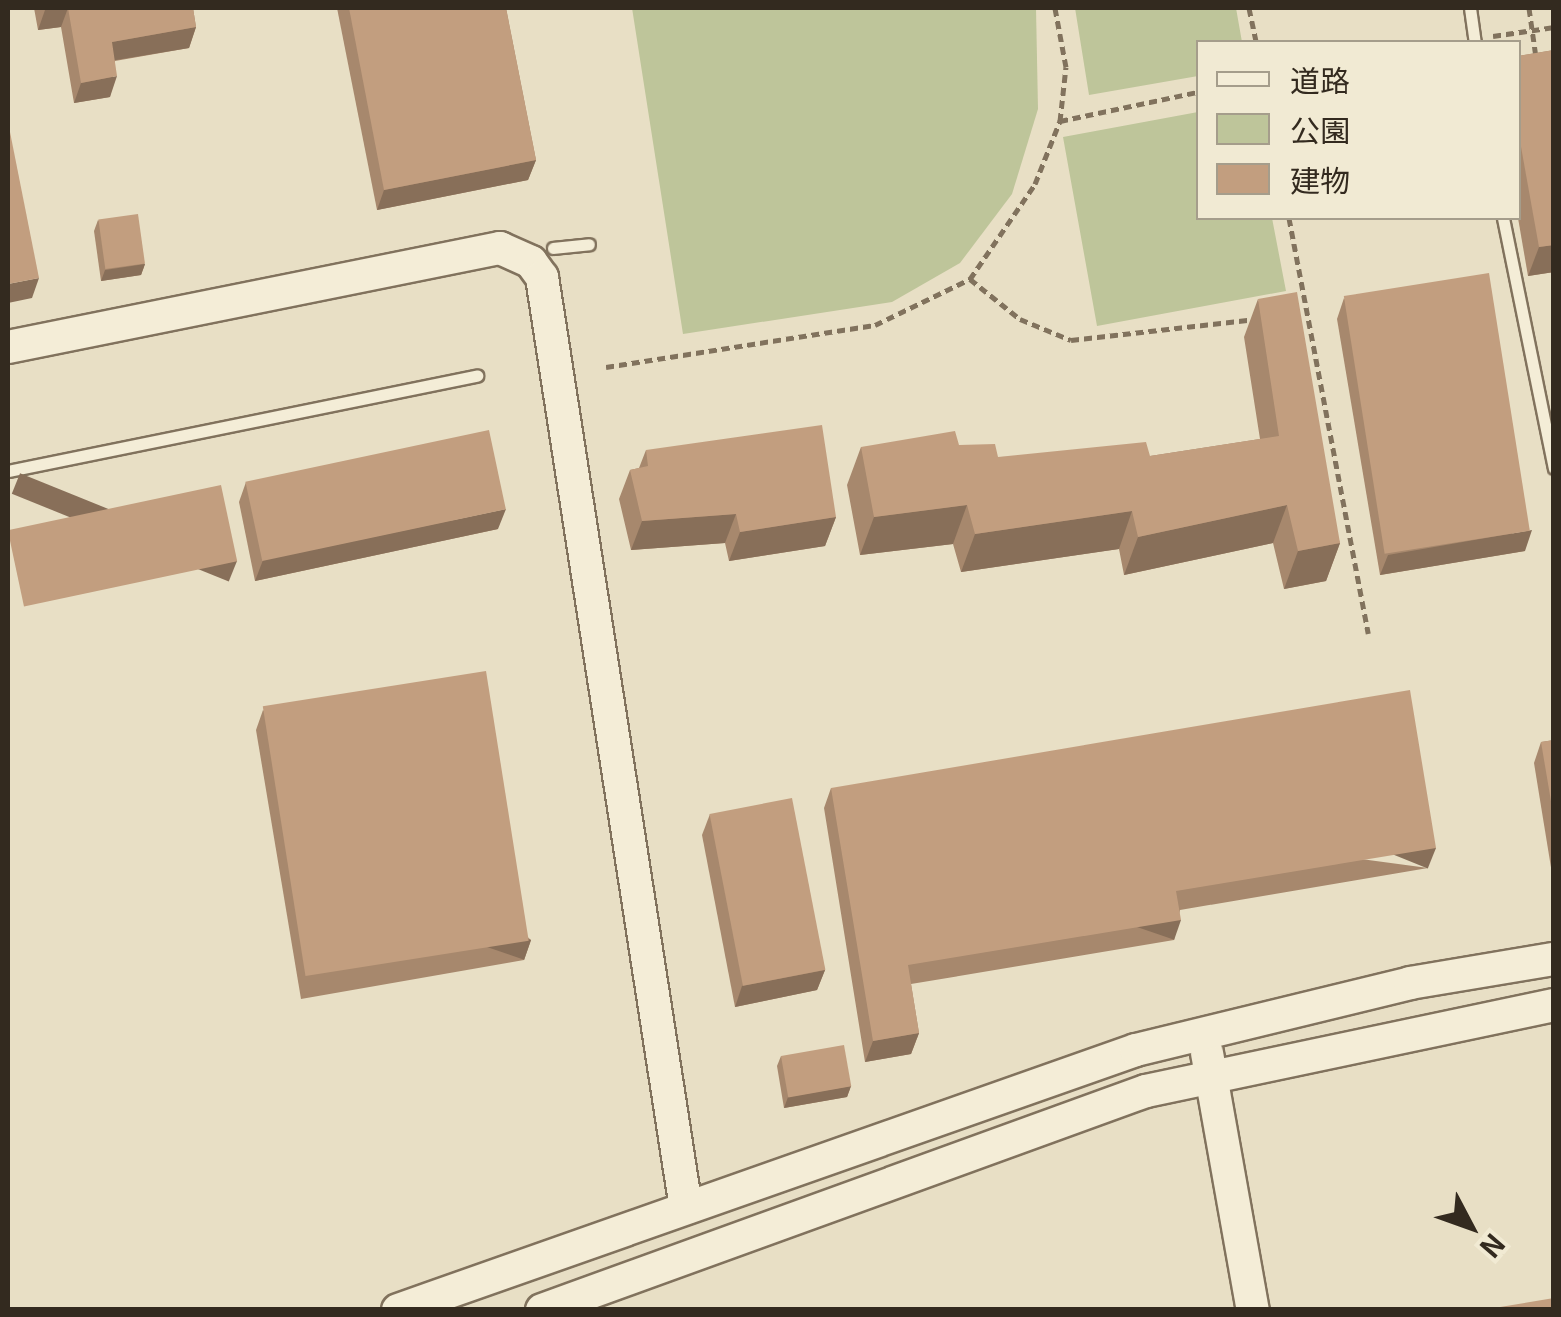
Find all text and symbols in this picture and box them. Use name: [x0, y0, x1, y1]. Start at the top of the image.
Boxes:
legend: [1196, 40, 1521, 220]
text: 道路: [1290, 57, 1350, 101]
text: 公園: [1290, 107, 1350, 151]
text: 建物: [1290, 157, 1350, 201]
north arrow: [1421, 1177, 1521, 1277]
text: N: [1472, 1226, 1516, 1268]

